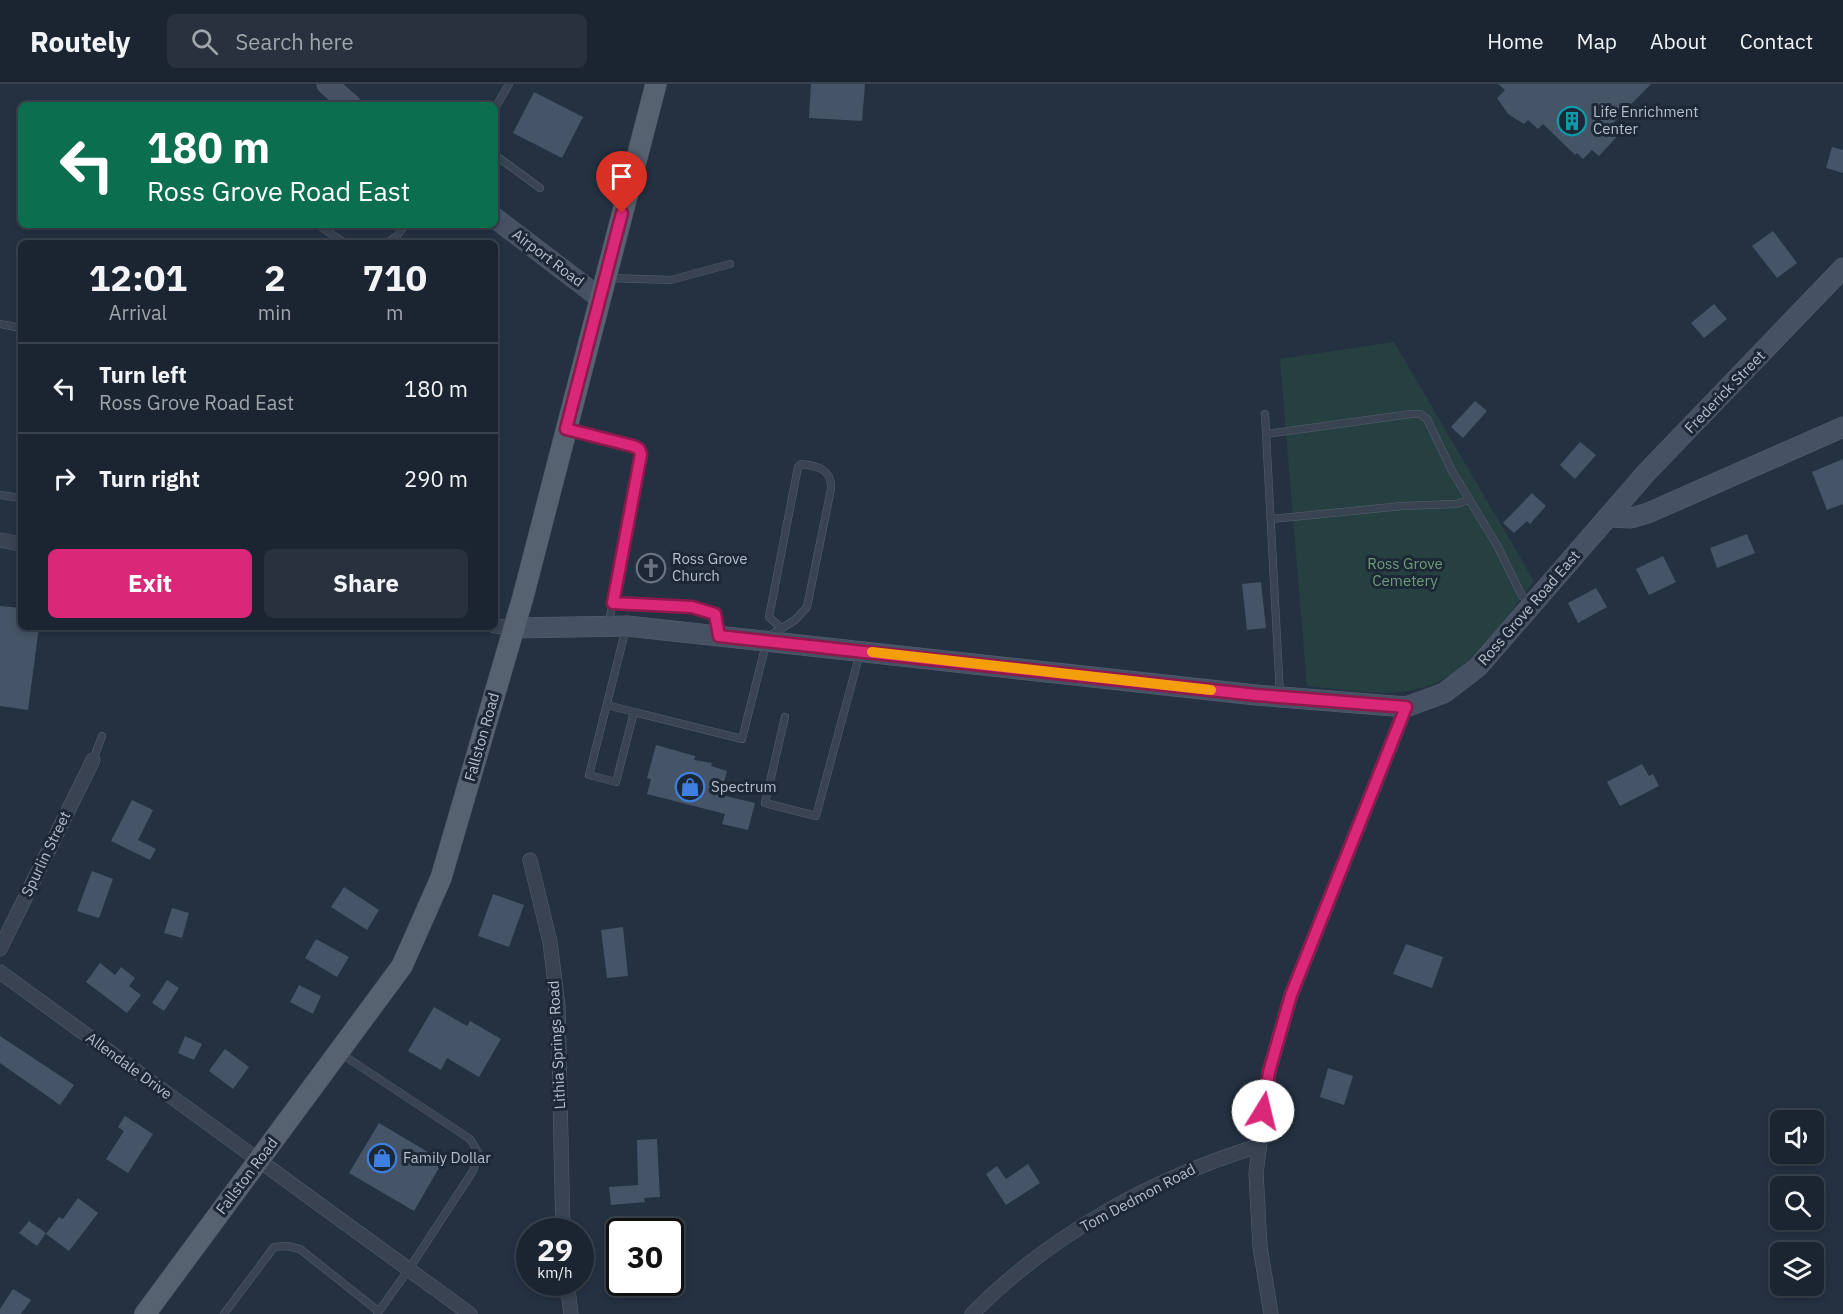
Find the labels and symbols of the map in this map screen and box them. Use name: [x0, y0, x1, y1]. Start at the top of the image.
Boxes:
place label: Life Enrichment Center: [1593, 102, 1699, 138]
building icon: Life Enrichment Center: [1556, 105, 1588, 137]
pin: [596, 151, 647, 213]
street label: Airport Road: [509, 224, 588, 291]
street label: Frederick Street: [1680, 346, 1769, 437]
street label: Ross Grove Road East: [1473, 546, 1584, 669]
place label: Ross Grove Church: [672, 549, 747, 585]
church icon: Ross Grove Church: [635, 552, 667, 584]
park label: Ross Grove Cemetery: [1367, 554, 1443, 590]
street label: Fallston Road: [460, 690, 503, 783]
shop icon: Spectrum: [674, 771, 706, 803]
place label: Spectrum: [711, 777, 777, 796]
street label: Spurlin Street: [17, 808, 74, 900]
street label: Lithia Springs Road: [544, 980, 569, 1110]
street label: Allendale Drive: [83, 1028, 176, 1103]
position arrow: [1231, 1079, 1295, 1143]
street label: Fallston Road: [212, 1134, 282, 1218]
shop icon: Family Dollar: [366, 1142, 398, 1174]
place label: Family Dollar: [403, 1148, 491, 1167]
street label: Tom Dedmon Road: [1077, 1159, 1199, 1236]
speed limit sign: 30: [606, 1218, 684, 1296]

